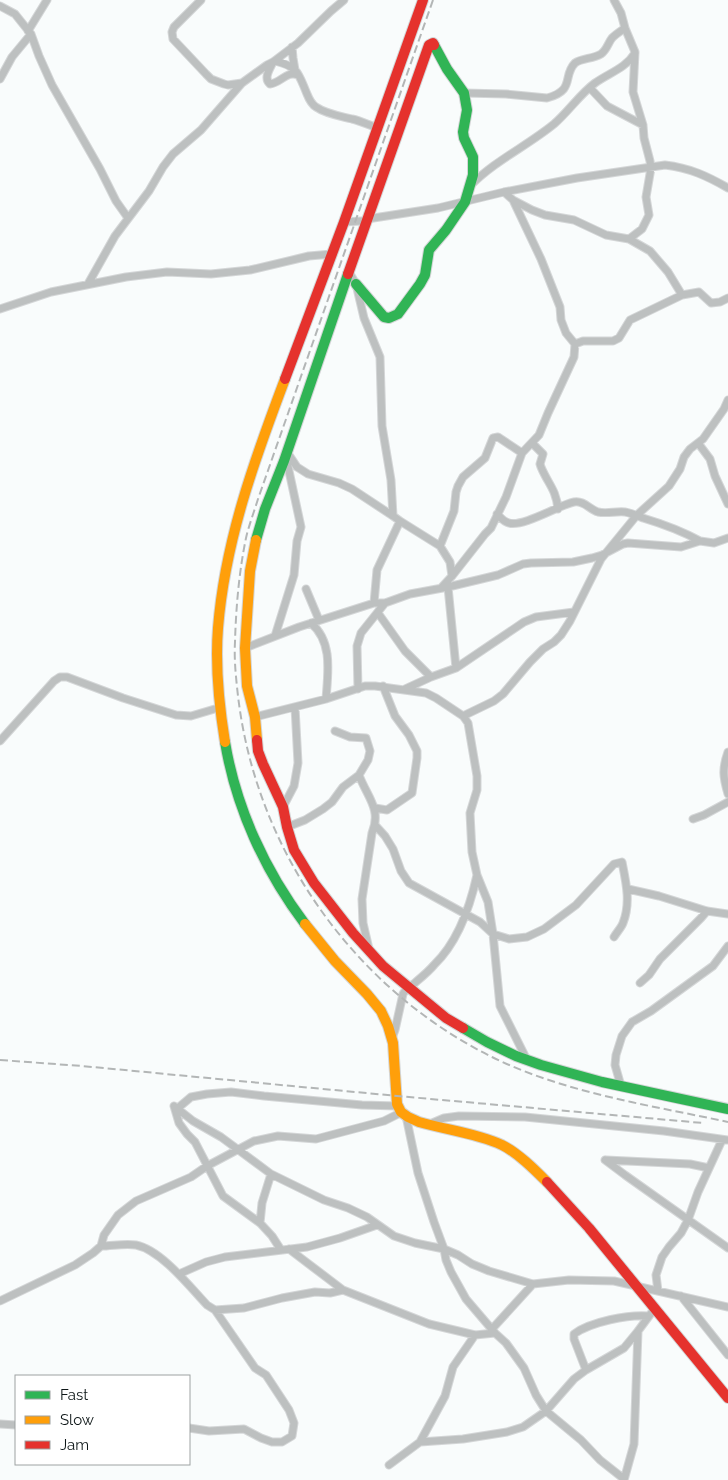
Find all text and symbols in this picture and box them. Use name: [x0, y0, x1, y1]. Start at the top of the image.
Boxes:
legend: [15, 1375, 190, 1465]
text: Fast: [60, 1386, 88, 1404]
text: Slow: [60, 1411, 94, 1429]
text: Jam: [60, 1436, 89, 1454]

